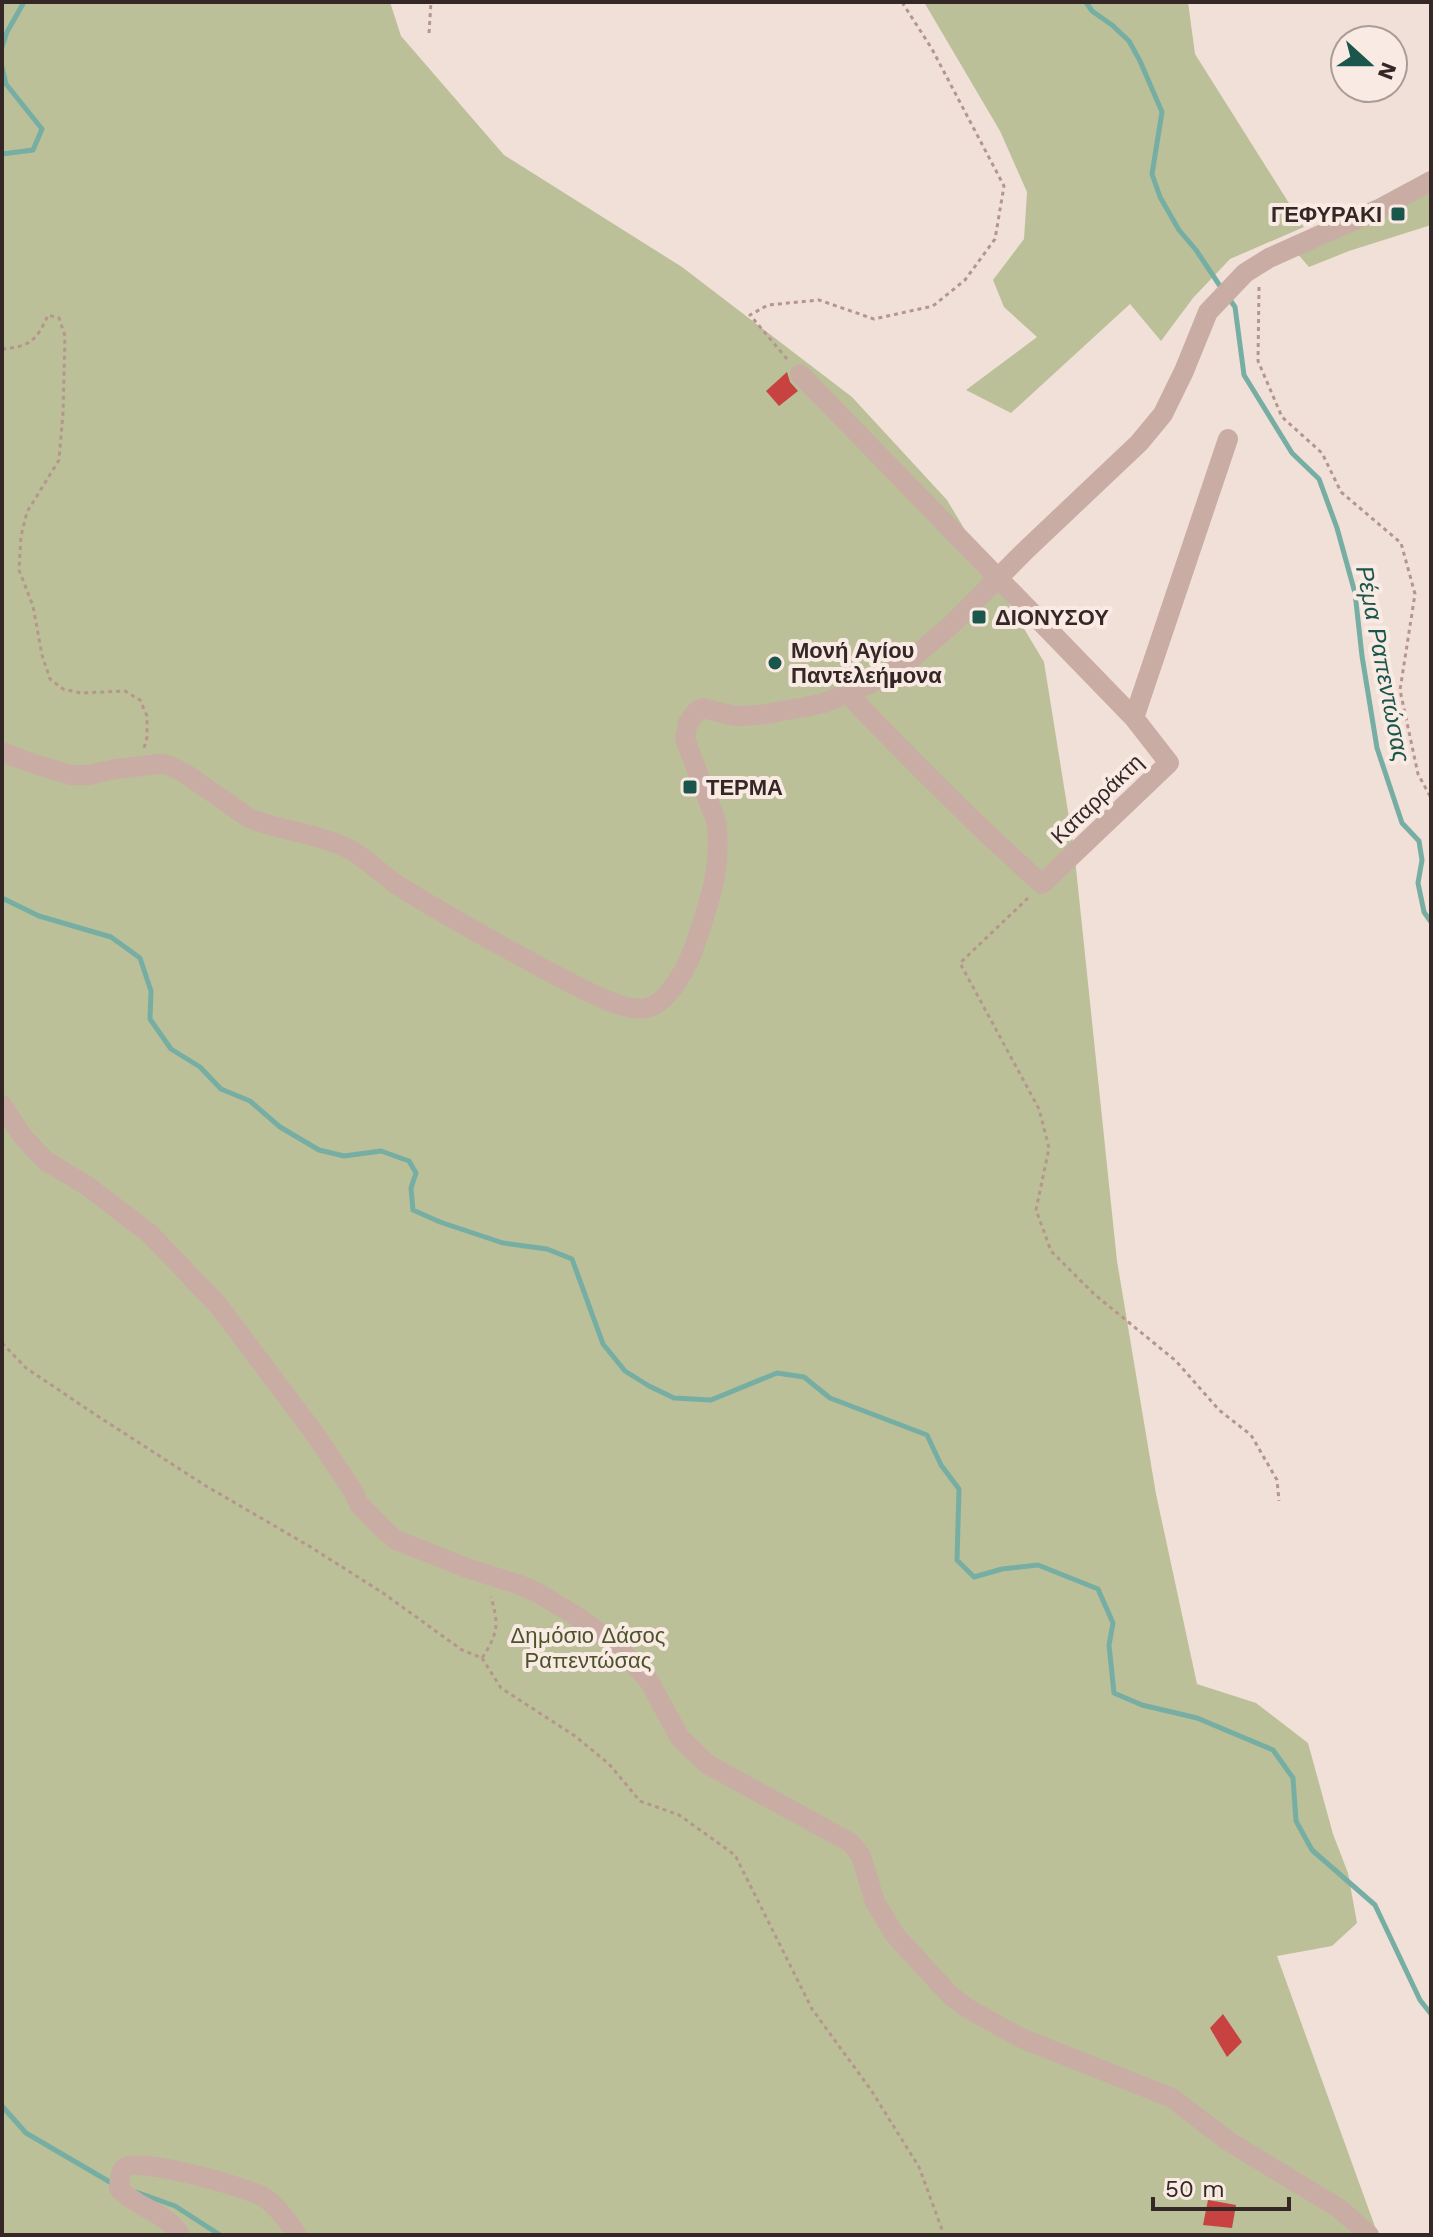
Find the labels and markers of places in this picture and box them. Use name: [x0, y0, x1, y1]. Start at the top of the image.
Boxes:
place label: ΓΕΦΥΡΑΚΙ: [1271, 202, 1382, 227]
marker: ΓΕΦΥΡΑΚΙ: [1389, 205, 1407, 223]
place label: ΔΙΟΝΥΣΟΥ: [995, 605, 1109, 630]
marker: ΔΙΟΝΥΣΟΥ: [970, 608, 988, 626]
place label: Μονή Αγίου Παντελεήμονα: [791, 638, 942, 688]
marker: Μονή Αγίου Παντελεήμονα: [766, 654, 784, 672]
place label: ΤΕΡΜΑ: [706, 775, 783, 800]
marker: ΤΕΡΜΑ: [681, 778, 699, 796]

